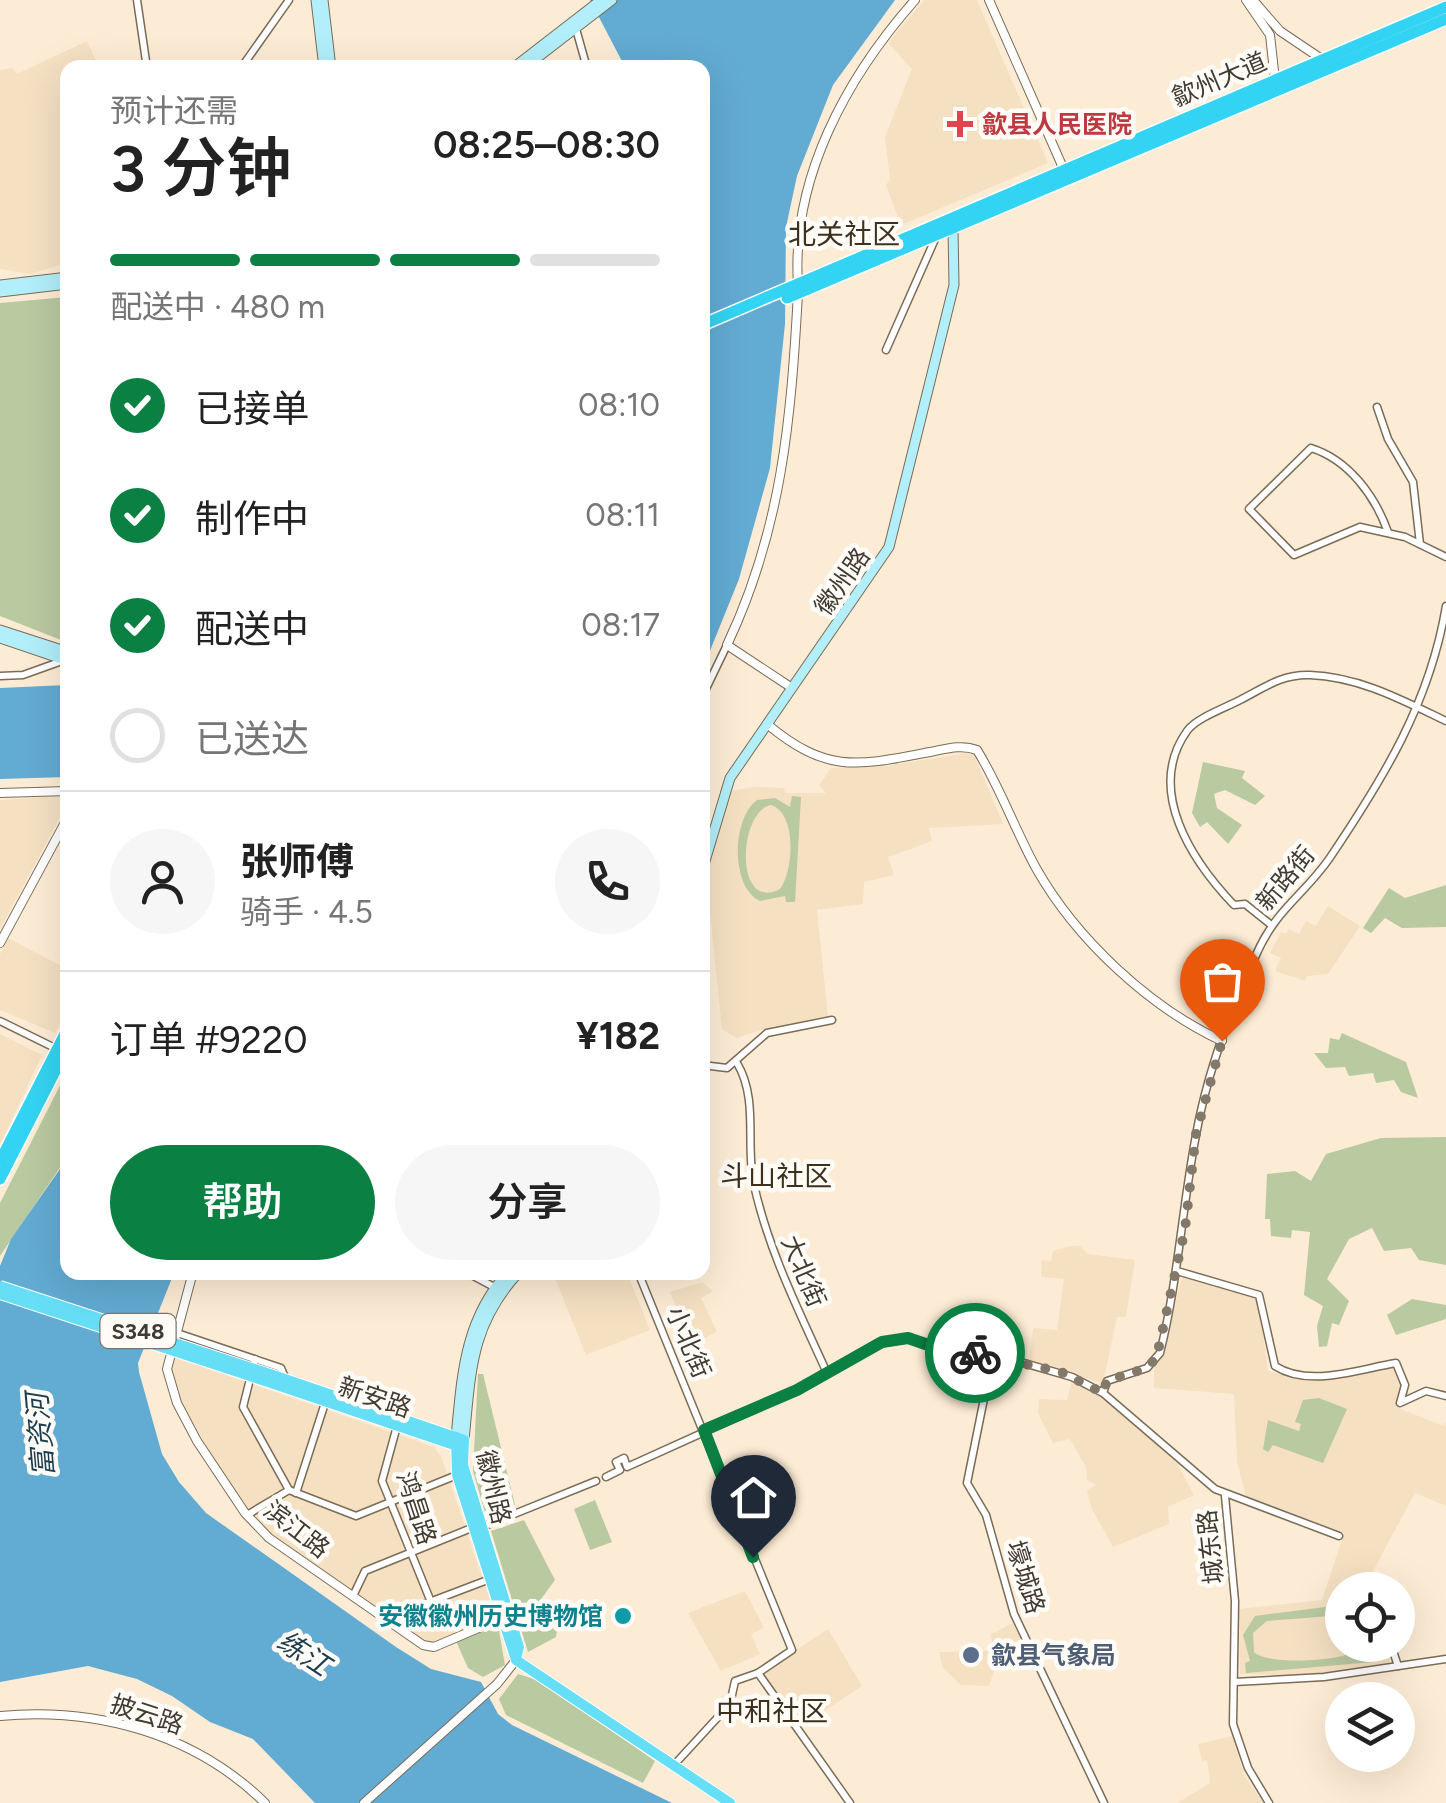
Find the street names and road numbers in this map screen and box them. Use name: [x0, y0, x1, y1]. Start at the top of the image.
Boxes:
street label: 歙州大道: [1167, 46, 1271, 112]
street label: 徽州路: [808, 542, 876, 620]
street label: 新路街: [1249, 840, 1321, 916]
street label: 大北街: [776, 1231, 832, 1311]
street label: 小北街: [661, 1302, 717, 1382]
road number: S348: [100, 1314, 176, 1348]
street label: 新安路: [335, 1371, 415, 1423]
street label: 徽州路: [471, 1447, 517, 1527]
street label: 鸿昌路: [391, 1468, 443, 1548]
street label: 滨江路: [258, 1494, 336, 1564]
street label: 城东路: [1191, 1508, 1229, 1586]
street label: 壕城路: [1001, 1537, 1051, 1617]
street label: 披云路: [107, 1688, 187, 1740]

